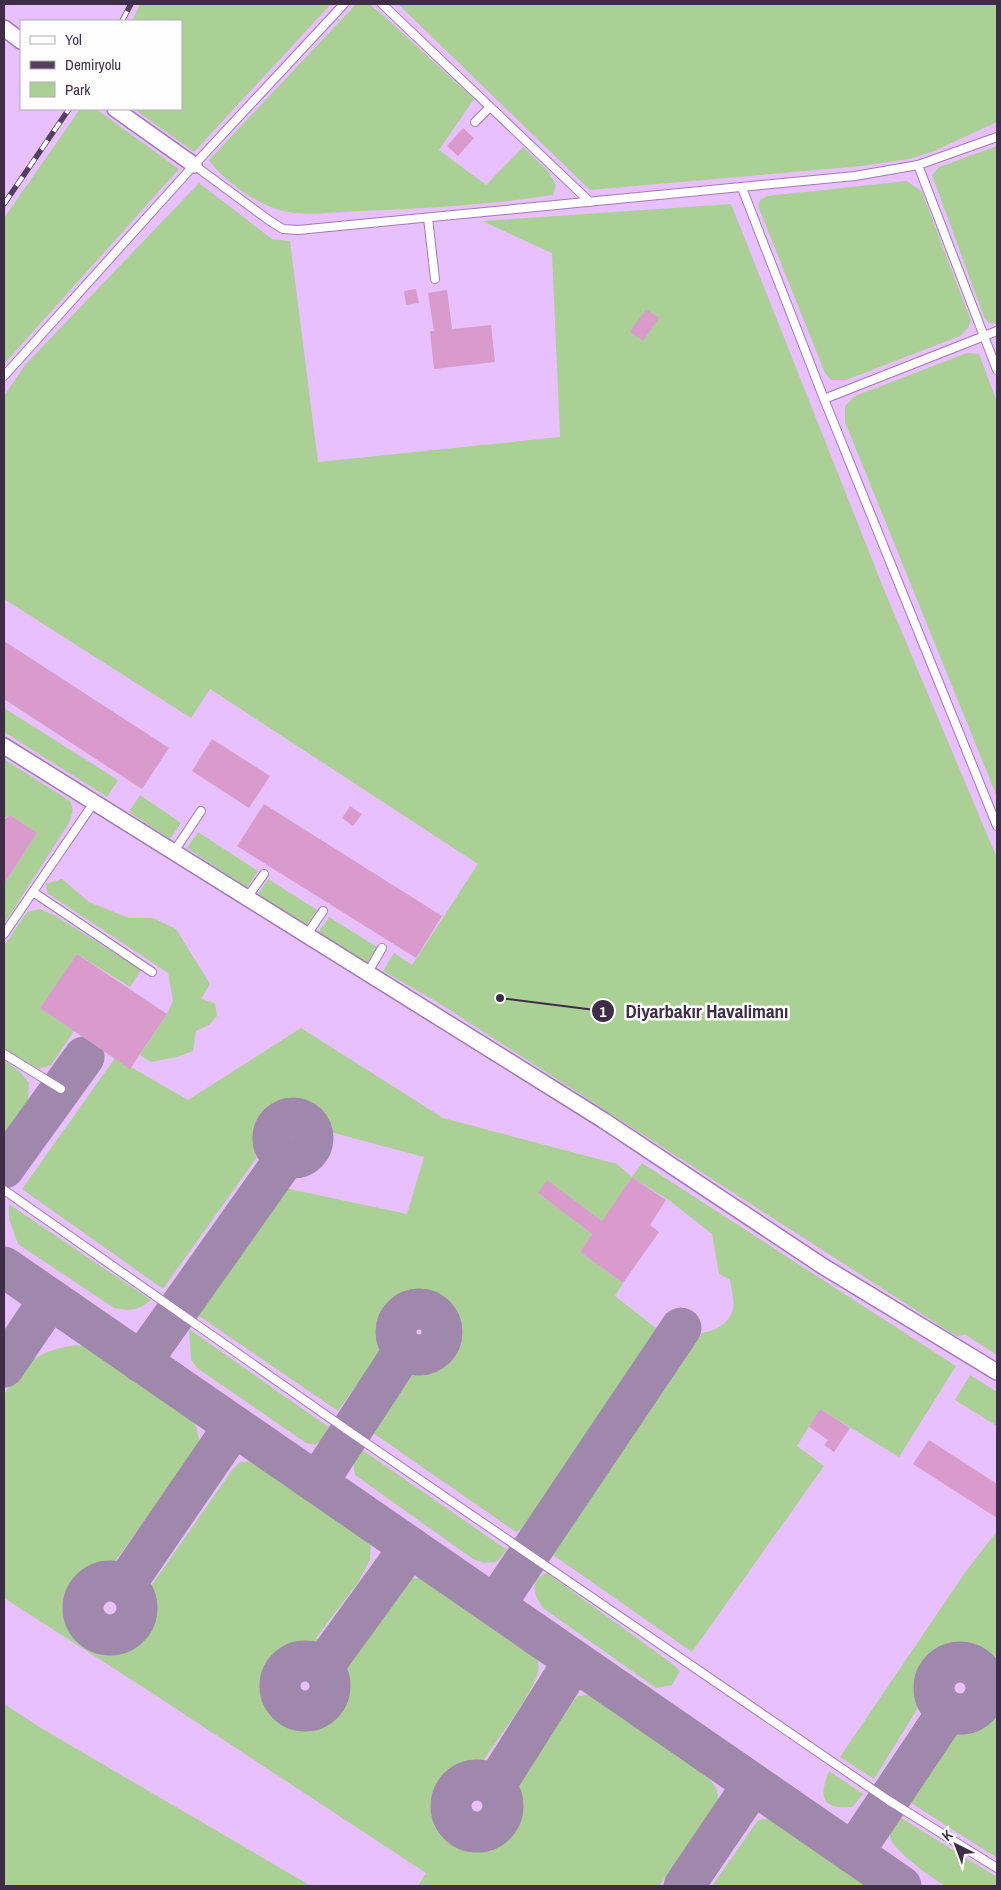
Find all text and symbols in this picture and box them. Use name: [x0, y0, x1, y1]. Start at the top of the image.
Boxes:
legend: [20, 20, 182, 110]
text: Yol: [65, 29, 82, 50]
text: Demiryolu: [65, 54, 121, 75]
text: Park: [65, 79, 91, 100]
callout: Diyarbakır Havalimanı: [590, 994, 798, 1028]
text: Diyarbakır Havalimanı: [626, 998, 788, 1024]
text: 1: [600, 1001, 607, 1022]
north arrow: [931, 1820, 981, 1870]
text: K: [938, 1825, 957, 1845]

